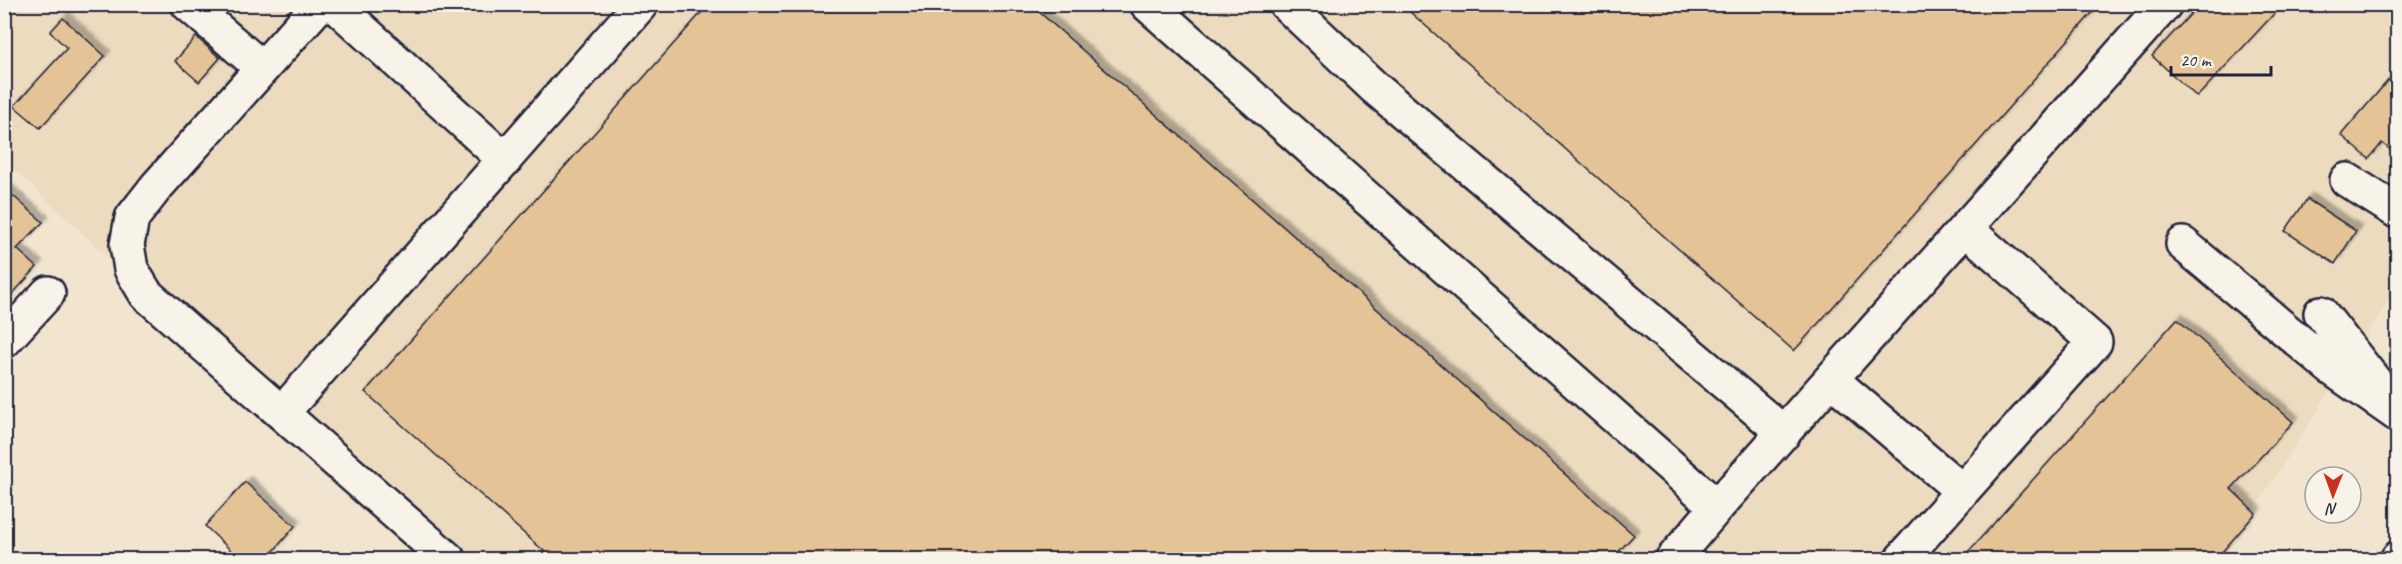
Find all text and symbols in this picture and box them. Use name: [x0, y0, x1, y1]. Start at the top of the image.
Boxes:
scale bar: [2171, 39, 2272, 77]
text: 20 m: [2180, 49, 2213, 71]
north arrow: [2303, 465, 2363, 525]
text: N: [2325, 499, 2338, 519]

